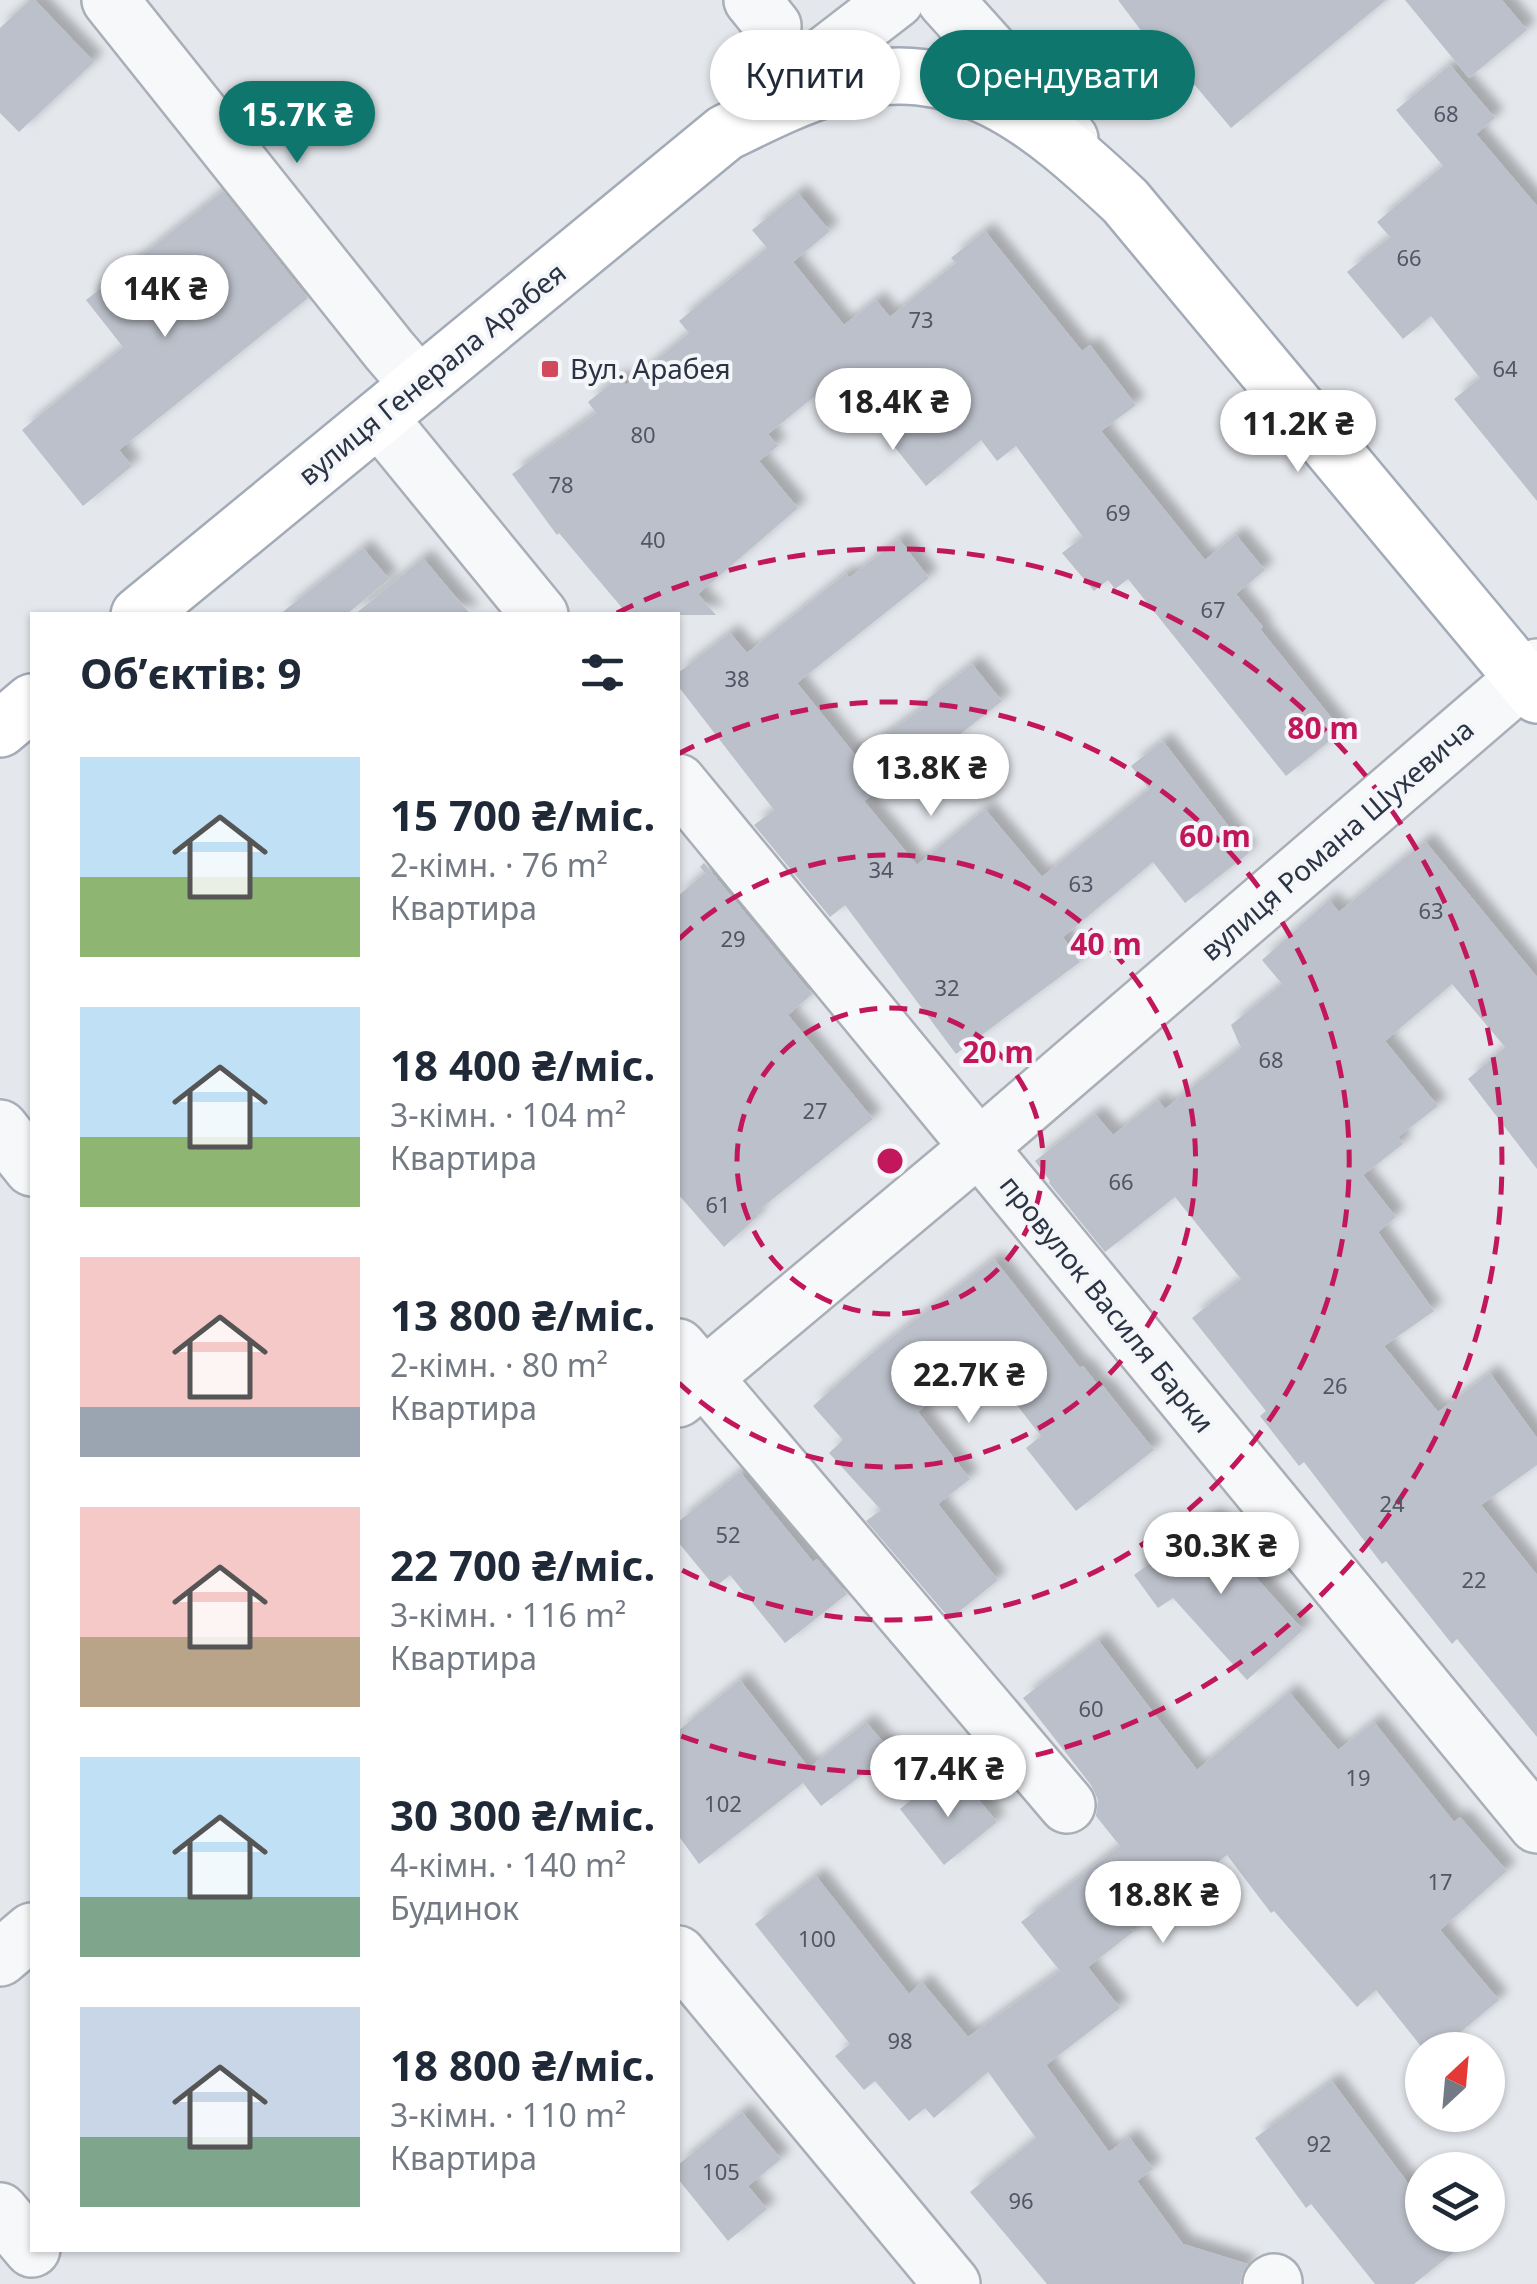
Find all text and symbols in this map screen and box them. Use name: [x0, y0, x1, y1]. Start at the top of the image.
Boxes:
chip: Купити: [710, 30, 900, 120]
chip: Орендувати: [920, 30, 1195, 120]
pin: 15.7K ₴: [205, 81, 389, 166]
text: 15.7K ₴: [241, 92, 353, 135]
house number: 68: [1433, 98, 1459, 128]
house number: 66: [1396, 242, 1422, 272]
street label: вулиця Генерала Арабея: [290, 253, 573, 493]
pin: 14K ₴: [95, 255, 235, 340]
text: 14K ₴: [123, 266, 207, 309]
house number: 73: [908, 304, 934, 334]
place label: Вул. Арабея: [570, 349, 731, 387]
house number: 64: [1492, 353, 1518, 383]
marker: Вул. Арабея: [539, 358, 561, 380]
pin: 18.4K ₴: [801, 368, 985, 453]
text: 18.4K ₴: [837, 379, 949, 422]
pin: 11.2K ₴: [1206, 390, 1390, 475]
text: 11.2K ₴: [1242, 401, 1354, 444]
house number: 80: [630, 419, 656, 449]
house number: 78: [548, 469, 574, 499]
house number: 69: [1105, 497, 1131, 527]
house number: 40: [640, 524, 666, 554]
house number: 67: [1200, 594, 1226, 624]
text: Об’єктів: 9: [80, 644, 302, 701]
icon: filters: [575, 645, 630, 700]
house number: 38: [724, 663, 750, 693]
text: 80 m: [1287, 707, 1359, 748]
street label: вулиця Романа Шухевича: [1191, 710, 1481, 969]
pin: 13.8K ₴: [839, 734, 1023, 819]
text: 13.8K ₴: [875, 745, 987, 788]
text: 15 700 ₴/міс.: [390, 786, 655, 843]
icon: home: [160, 797, 280, 917]
text: 60 m: [1179, 815, 1251, 856]
text: 2-кімн. · 76 m²: [390, 843, 608, 886]
house number: 34: [868, 854, 894, 884]
house number: 63: [1068, 868, 1094, 898]
text: Квартира: [390, 886, 537, 929]
house number: 63: [1418, 895, 1444, 925]
house number: 29: [720, 923, 746, 953]
text: 40 m: [1070, 923, 1142, 964]
house number: 32: [934, 972, 960, 1002]
text: 20 m: [962, 1031, 1034, 1072]
text: 18 400 ₴/міс.: [390, 1036, 655, 1093]
house number: 68: [1258, 1044, 1284, 1074]
icon: home: [160, 1047, 280, 1167]
text: 3-кімн. · 104 m²: [390, 1093, 626, 1136]
house number: 27: [802, 1095, 828, 1125]
text: Квартира: [390, 1136, 537, 1179]
centre of rings: [872, 1143, 908, 1179]
house number: 66: [1108, 1166, 1134, 1196]
street label: провулок Василя Барки: [992, 1167, 1224, 1440]
house number: 61: [705, 1189, 731, 1219]
text: 13 800 ₴/міс.: [390, 1286, 655, 1343]
icon: home: [160, 1297, 280, 1417]
pin: 22.7K ₴: [877, 1341, 1061, 1426]
text: 2-кімн. · 80 m²: [390, 1343, 608, 1386]
text: 22.7K ₴: [913, 1352, 1025, 1395]
house number: 26: [1322, 1370, 1348, 1400]
text: Квартира: [390, 1386, 537, 1429]
house number: 24: [1379, 1488, 1405, 1518]
pin: 30.3K ₴: [1129, 1512, 1313, 1597]
house number: 52: [715, 1519, 741, 1549]
text: 30.3K ₴: [1165, 1523, 1277, 1566]
text: 22 700 ₴/міс.: [390, 1536, 655, 1593]
icon: home: [160, 1547, 280, 1667]
house number: 22: [1461, 1564, 1487, 1594]
text: 3-кімн. · 116 m²: [390, 1593, 626, 1636]
text: Квартира: [390, 1636, 537, 1679]
house number: 60: [1078, 1693, 1104, 1723]
pin: 17.4K ₴: [856, 1735, 1040, 1820]
text: 17.4K ₴: [892, 1746, 1004, 1789]
house number: 19: [1345, 1762, 1371, 1792]
text: 30 300 ₴/міс.: [390, 1786, 655, 1843]
house number: 102: [704, 1788, 742, 1818]
icon: home: [160, 1797, 280, 1917]
text: 4-кімн. · 140 m²: [390, 1843, 626, 1886]
pin: 18.8K ₴: [1071, 1861, 1255, 1946]
house number: 17: [1427, 1866, 1453, 1896]
text: 18.8K ₴: [1107, 1872, 1219, 1915]
text: Будинок: [390, 1886, 519, 1929]
house number: 100: [798, 1923, 836, 1953]
house number: 98: [887, 2025, 913, 2055]
north arrow: [1405, 2032, 1505, 2132]
map controls: [1405, 2032, 1505, 2252]
text: 18 800 ₴/міс.: [390, 2036, 655, 2093]
icon: home: [160, 2047, 280, 2167]
text: 3-кімн. · 110 m²: [390, 2093, 626, 2136]
house number: 92: [1306, 2128, 1332, 2158]
text: Квартира: [390, 2136, 537, 2179]
button: layers: [1405, 2152, 1505, 2252]
house number: 105: [702, 2156, 740, 2186]
house number: 96: [1008, 2185, 1034, 2215]

